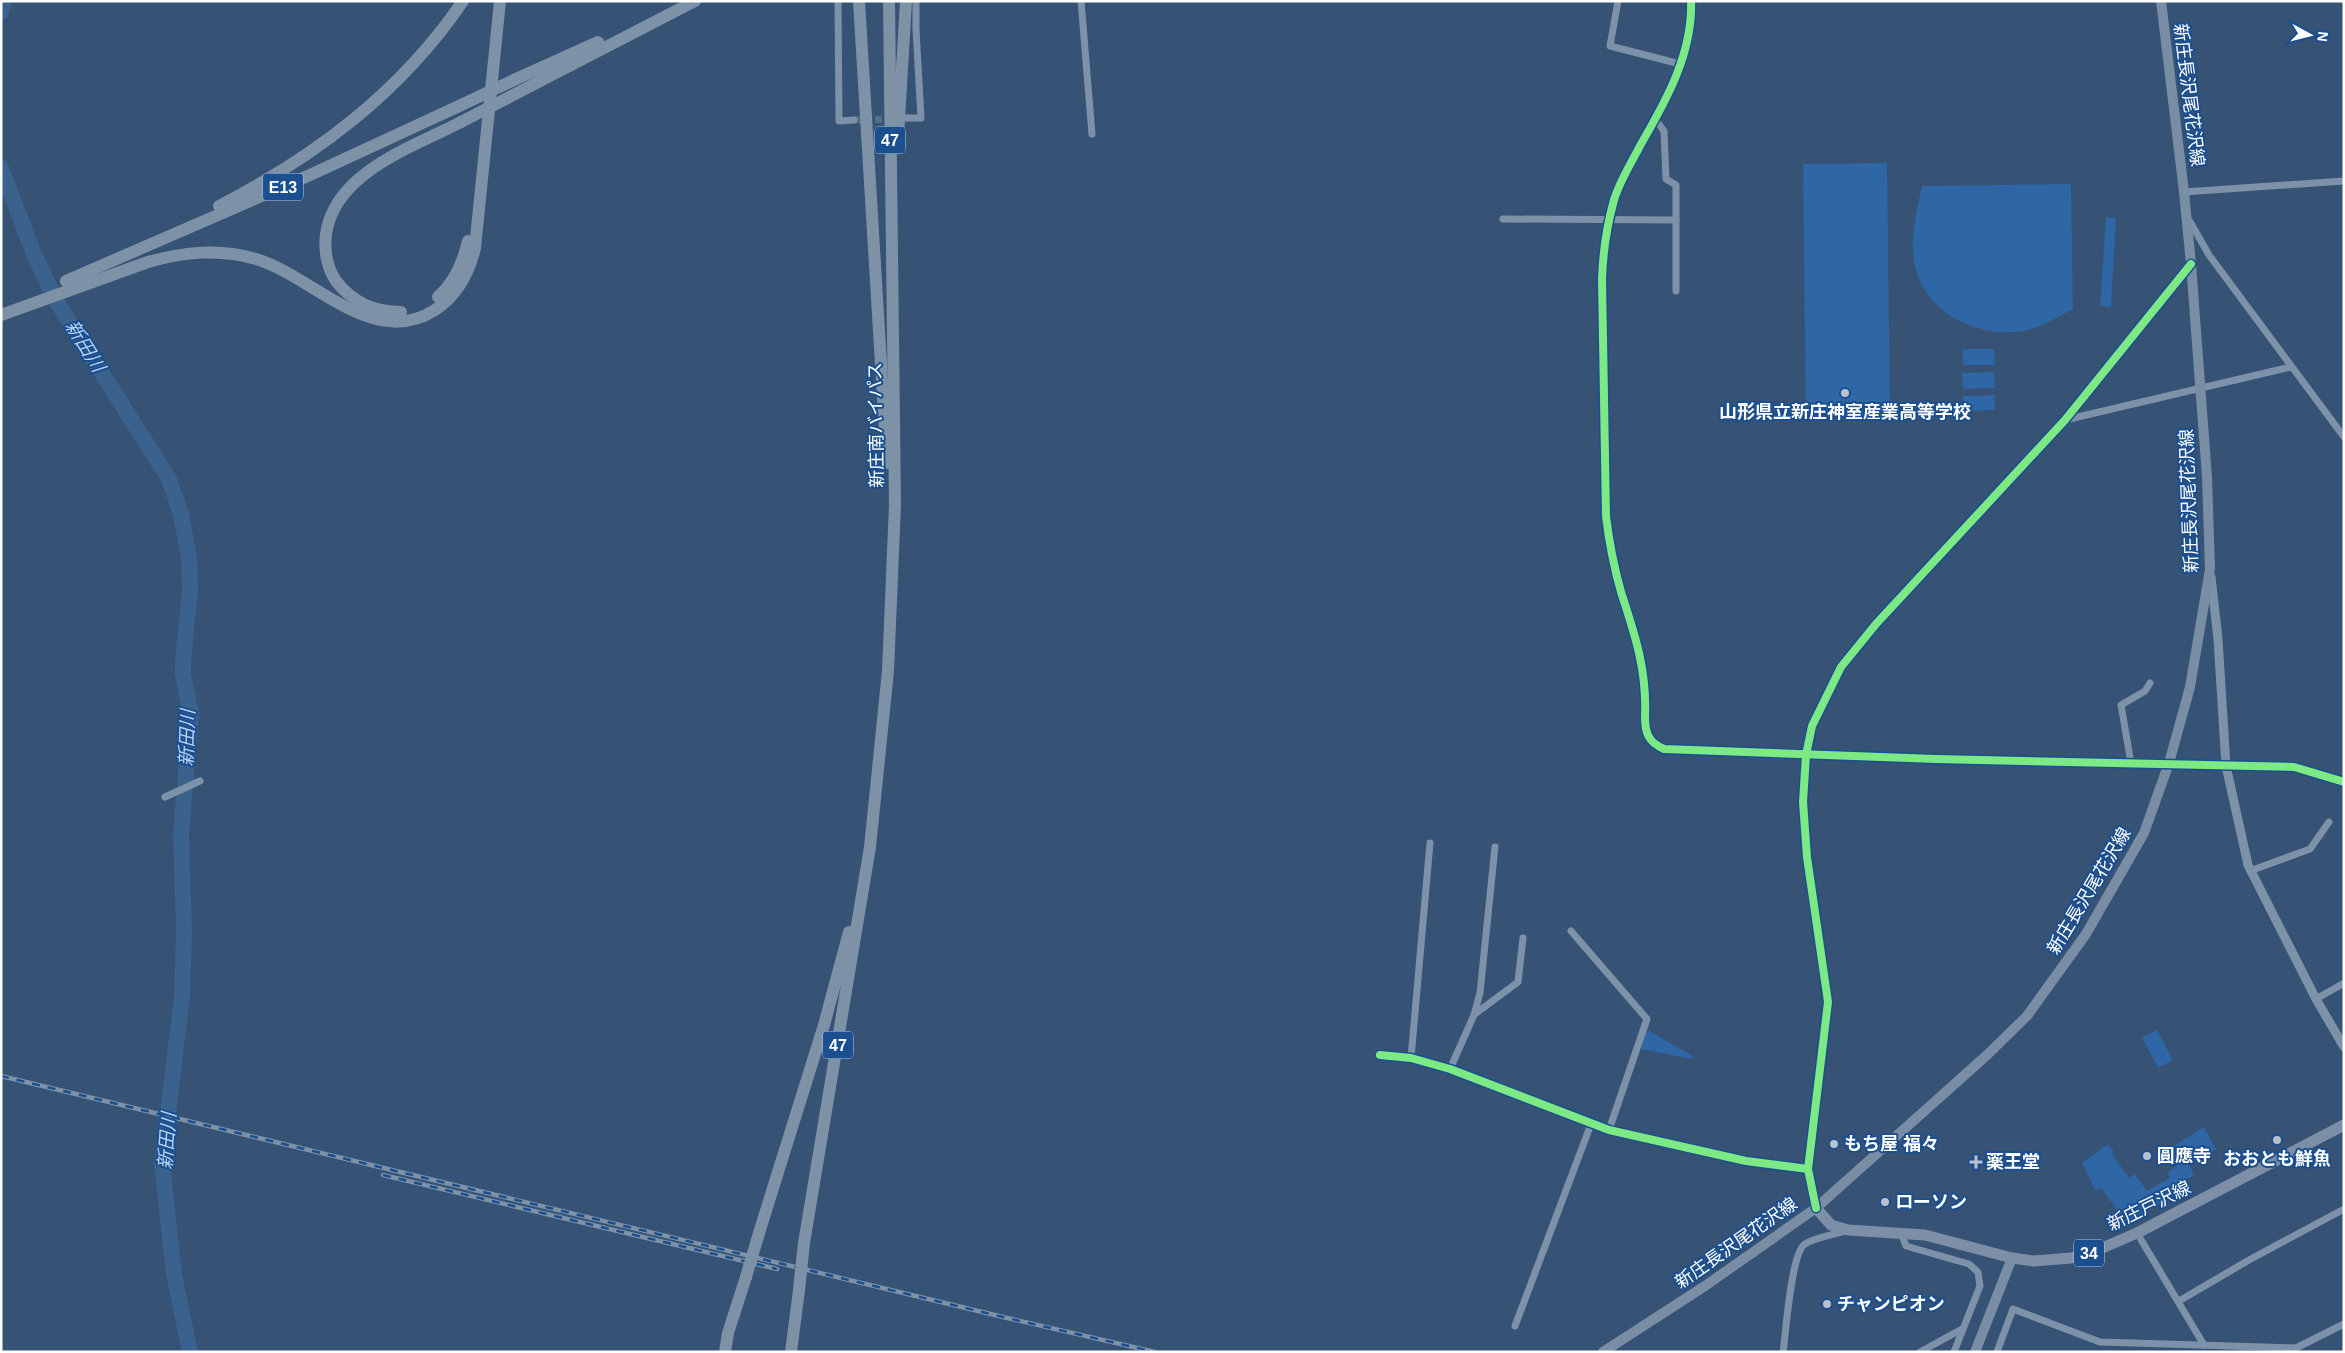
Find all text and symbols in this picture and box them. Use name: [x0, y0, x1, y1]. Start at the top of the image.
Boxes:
north arrow: [2285, 10, 2335, 60]
street label: 新庄長沢尾花沢線: [2170, 22, 2208, 168]
text: N: [2314, 31, 2331, 43]
road number: 47: [875, 126, 905, 154]
road number: E13: [263, 173, 303, 200]
water label: 新田川: [61, 316, 110, 377]
street label: 新庄南バイパス: [865, 362, 887, 488]
marker: 山形県立新庄神室産業高等学校: [1839, 387, 1851, 399]
place label: 山形県立新庄神室産業高等学校: [1719, 402, 1971, 422]
street label: 新庄長沢尾花沢線: [2176, 429, 2202, 573]
water label: 新田川: [176, 707, 199, 767]
street label: 新庄長沢尾花沢線: [2043, 824, 2135, 958]
road number: 47: [823, 1032, 853, 1058]
water label: 新田川: [155, 1110, 180, 1170]
place label: もち屋 福々: [1844, 1134, 1939, 1154]
marker: おおとも鮮魚: [2271, 1134, 2283, 1146]
marker: もち屋 福々: [1828, 1138, 1840, 1150]
place label: 圓應寺: [2157, 1146, 2211, 1166]
place label: おおとも鮮魚: [2223, 1148, 2331, 1169]
marker: 圓應寺: [2141, 1150, 2153, 1162]
place label: 薬王堂: [1986, 1152, 2040, 1172]
marker: 薬王堂: [1970, 1156, 1982, 1168]
street label: 新庄戸沢線: [2104, 1177, 2194, 1235]
place label: ローソン: [1895, 1192, 1967, 1212]
street label: 新庄長沢尾花沢線: [1671, 1194, 1801, 1292]
marker: ローソン: [1879, 1196, 1891, 1208]
road number: 34: [2074, 1240, 2104, 1266]
place label: チャンピオン: [1837, 1294, 1945, 1314]
marker: チャンピオン: [1821, 1298, 1833, 1310]

